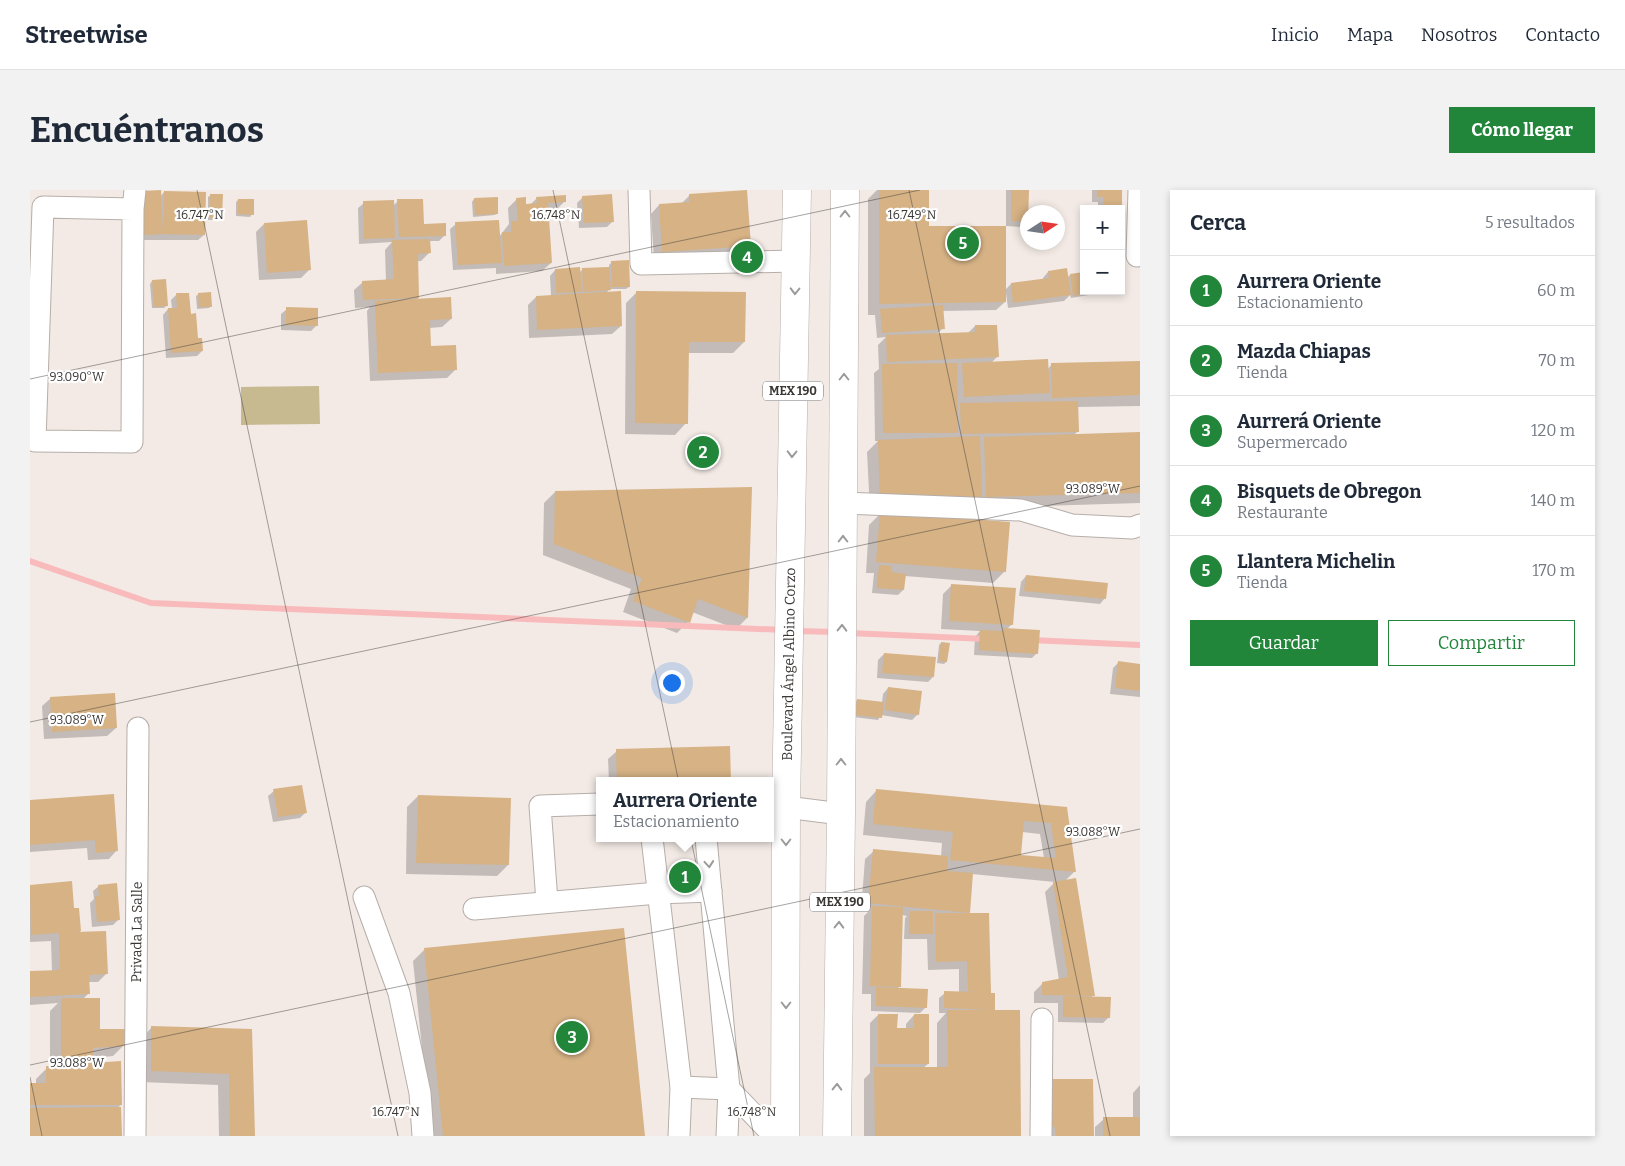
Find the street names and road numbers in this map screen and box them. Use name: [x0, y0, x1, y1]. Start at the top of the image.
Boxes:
road number: MEX 190: [763, 382, 823, 400]
street label: Boulevard Ángel Albino Corzo: [779, 567, 799, 761]
street label: Privada La Salle: [128, 881, 146, 983]
road number: MEX 190: [810, 892, 870, 912]

